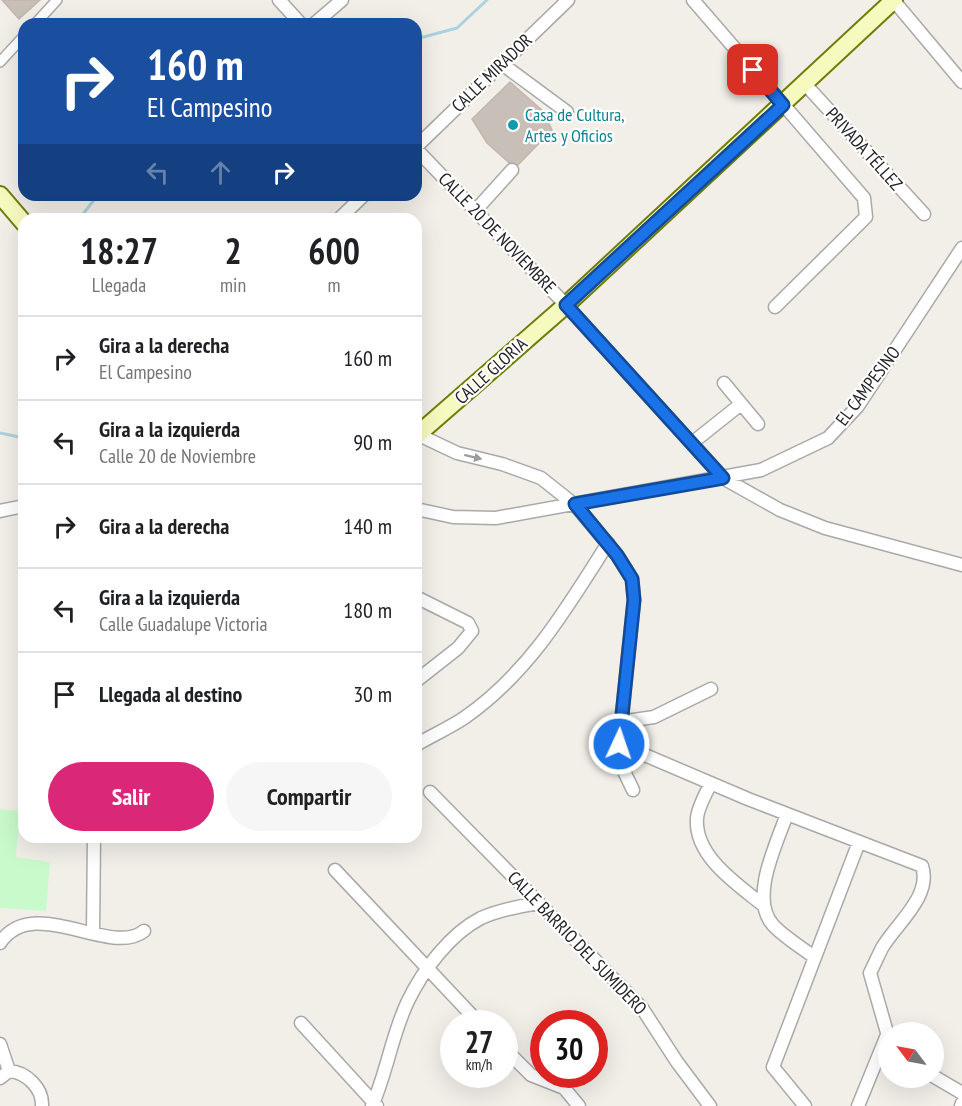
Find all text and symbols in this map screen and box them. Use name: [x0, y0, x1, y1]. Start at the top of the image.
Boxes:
street label: CALLE MIRADOR: [447, 28, 537, 117]
text: 160 m: [147, 37, 244, 92]
icon: right: [48, 42, 126, 120]
pin: [727, 44, 778, 95]
icon: arrive: [736, 53, 769, 86]
text: El Campesino: [147, 90, 272, 124]
street label: PRIVADA TÉLLEZ: [821, 102, 908, 195]
place label: Casa de Cultura, Artes y Oficios: [525, 103, 625, 147]
marker: Casa de Cultura, Artes y Oficios: [506, 118, 520, 132]
icon: left: [141, 156, 174, 189]
icon: ahead: [204, 156, 237, 189]
icon: right: [267, 156, 300, 189]
street label: CALLE 20 DE NOVIEMBRE: [434, 167, 561, 298]
text: 18:27: [80, 227, 158, 274]
text: 2: [224, 227, 242, 274]
text: 600: [308, 227, 360, 274]
text: Llegada: [92, 272, 146, 298]
text: min: [220, 272, 246, 298]
text: m: [328, 272, 341, 298]
text: Gira a la derecha: [99, 331, 229, 359]
street label: CALLE GLORIA: [450, 332, 532, 409]
street label: EL CAMPESINO: [830, 341, 905, 430]
icon: right: [48, 342, 81, 375]
text: 160 m: [343, 344, 392, 372]
text: El Campesino: [99, 359, 192, 385]
text: Gira a la izquierda: [99, 415, 240, 443]
icon: left: [48, 426, 81, 459]
text: 90 m: [353, 428, 392, 456]
text: Calle 20 de Noviembre: [99, 443, 256, 469]
one-way arrow: [464, 453, 483, 462]
icon: right: [48, 510, 81, 543]
text: Gira a la derecha: [99, 512, 229, 540]
text: 140 m: [343, 512, 392, 540]
text: Gira a la izquierda: [99, 583, 240, 611]
icon: left: [48, 594, 81, 627]
text: 180 m: [343, 596, 392, 624]
text: Calle Guadalupe Victoria: [99, 611, 267, 637]
icon: arrive: [48, 678, 81, 711]
text: Llegada al destino: [99, 680, 242, 708]
text: 30 m: [353, 680, 392, 708]
position arrow: [587, 712, 651, 776]
button: Salir: [48, 762, 214, 831]
button: Compartir: [226, 762, 392, 831]
street label: CALLE BARRIO DEL SUMIDERO: [503, 866, 652, 1019]
speed limit sign: 30: [530, 1010, 608, 1088]
text: 27: [465, 1022, 493, 1061]
north arrow: [878, 1022, 944, 1088]
map controls: [878, 1022, 944, 1088]
text: km/h: [466, 1055, 492, 1074]

